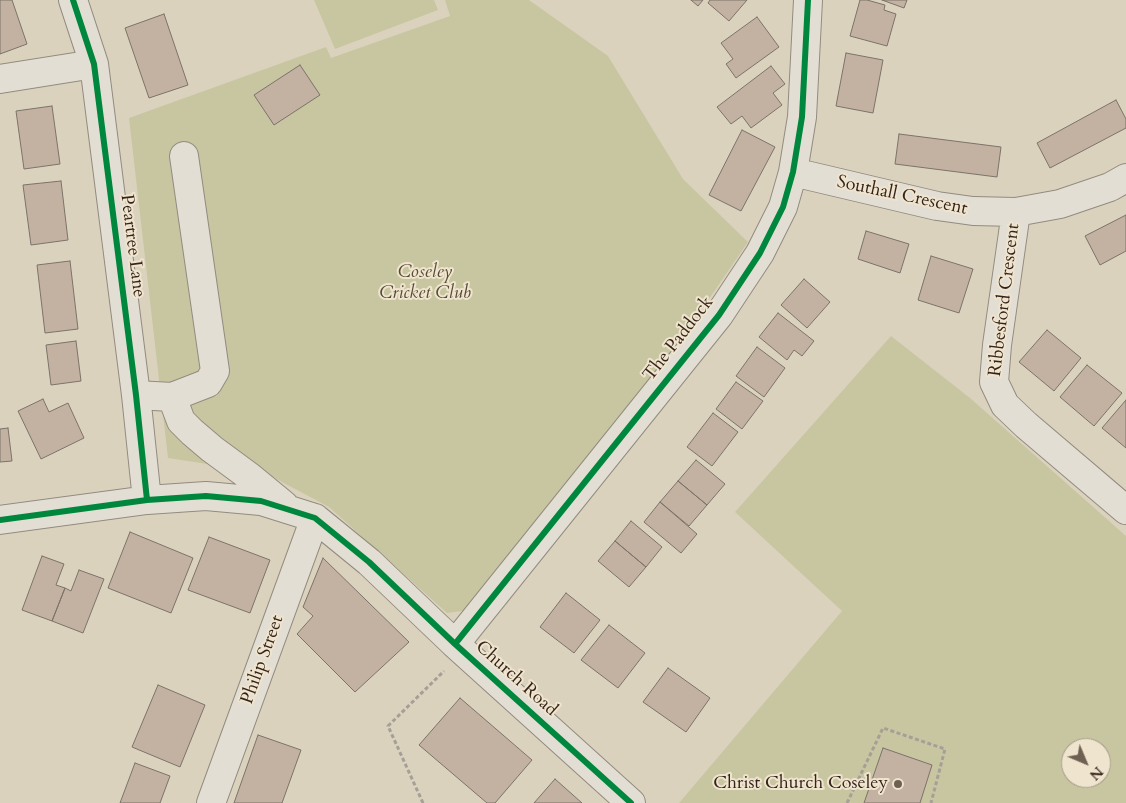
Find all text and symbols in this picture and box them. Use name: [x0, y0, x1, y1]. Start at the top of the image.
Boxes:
street label: Southall Crescent: [835, 172, 969, 220]
street label: Peartree Lane: [115, 193, 149, 299]
street label: Ribbesford Crescent: [985, 222, 1025, 378]
park label: Coseley Cricket Club: [379, 262, 471, 304]
street label: The Paddock: [639, 292, 719, 386]
street label: Philip Street: [237, 613, 289, 707]
street label: Church Road: [471, 637, 561, 721]
north arrow: [1061, 738, 1111, 788]
text: N: [1085, 762, 1107, 784]
place label: Christ Church Coseley: [713, 773, 888, 795]
marker: Christ Church Coseley: [892, 778, 904, 790]

